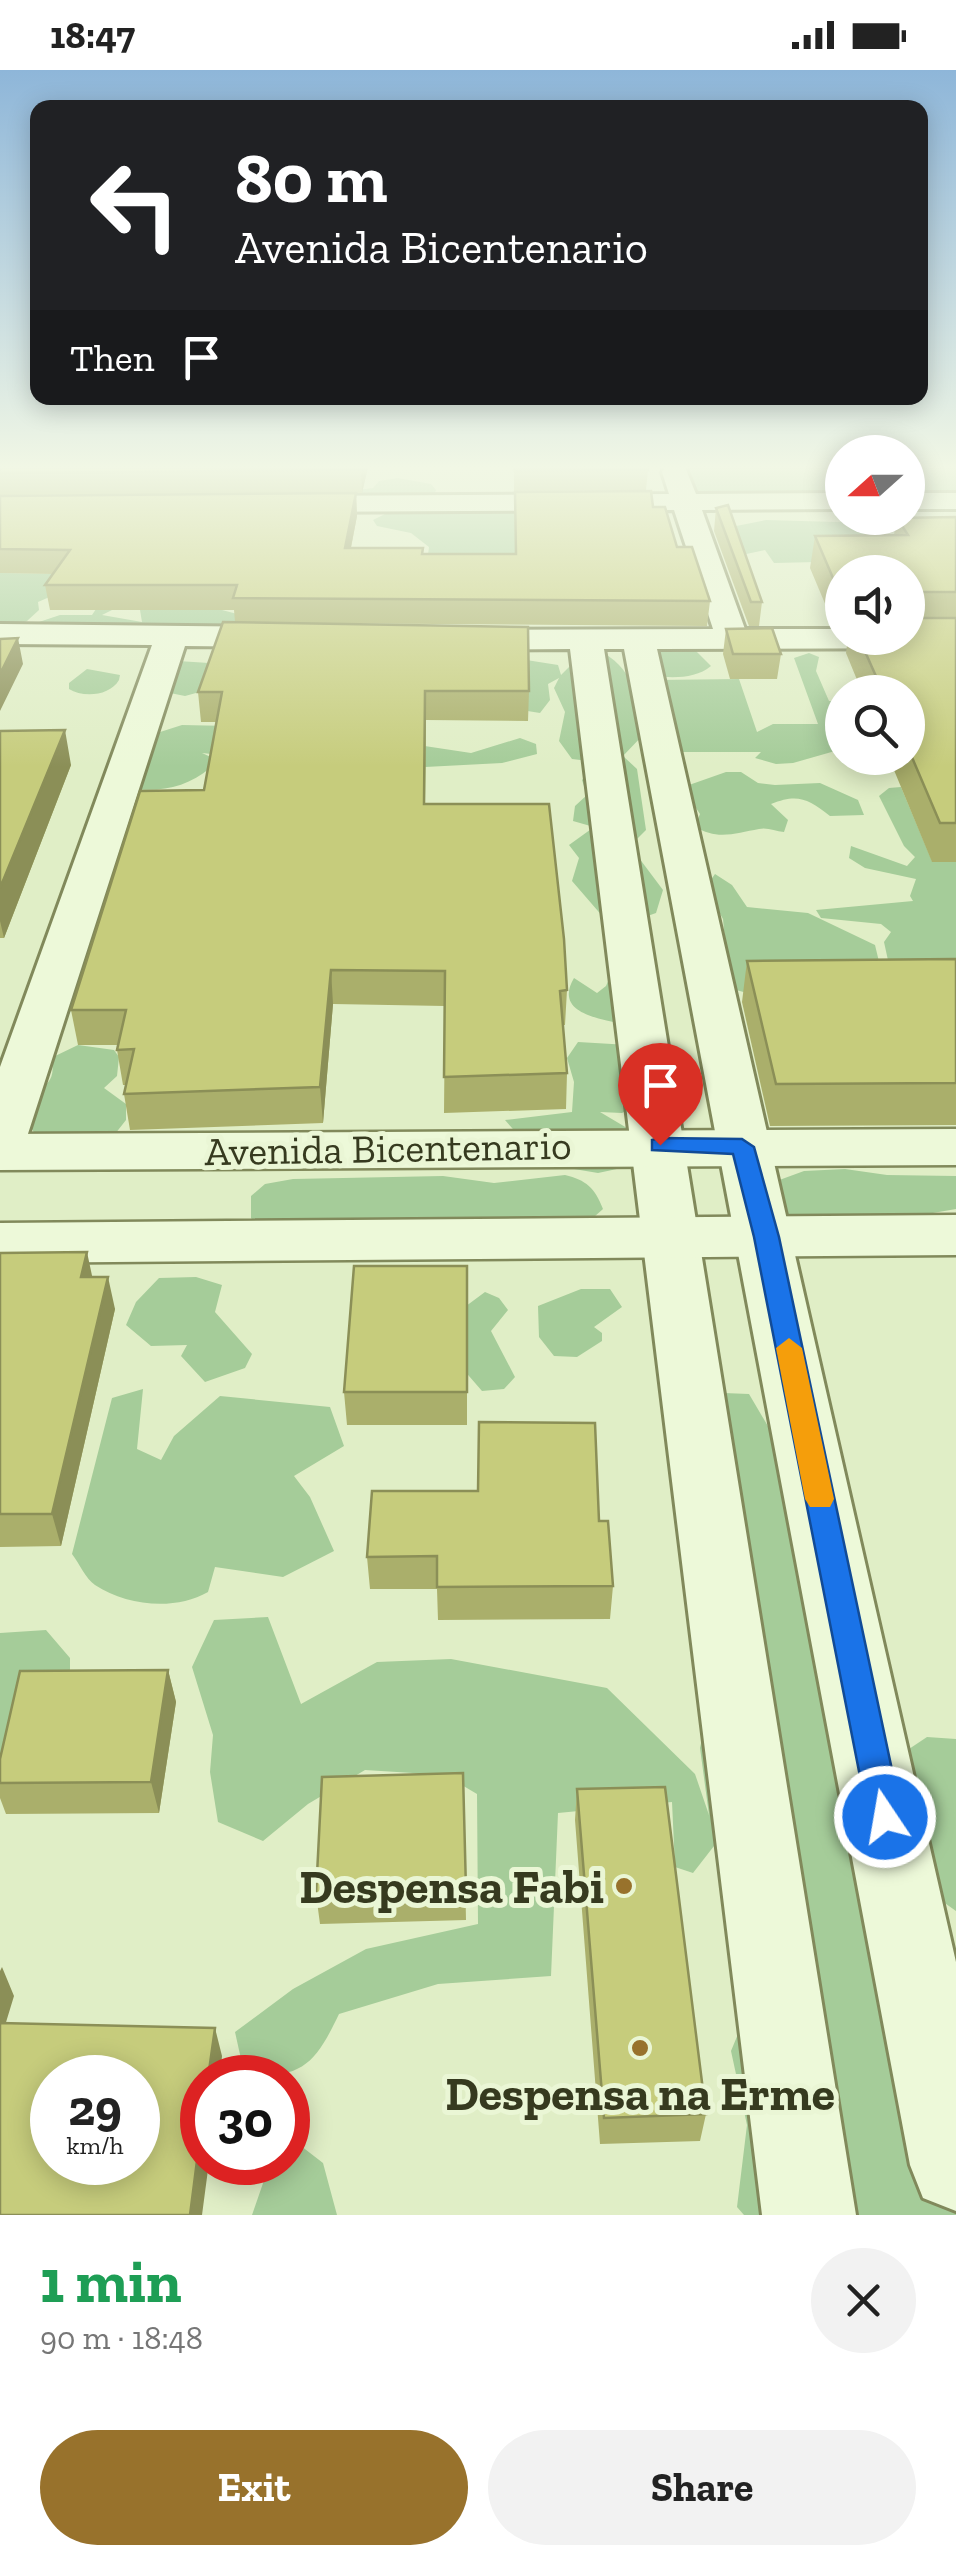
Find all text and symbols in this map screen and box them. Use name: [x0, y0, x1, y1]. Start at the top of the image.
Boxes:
text: 18:47: [50, 12, 135, 58]
text: 80 m: [235, 136, 387, 220]
icon: left: [70, 140, 200, 270]
text: Avenida Bicentenario: [235, 221, 648, 275]
icon: arrive: [174, 330, 229, 385]
text: Then: [70, 335, 154, 381]
north arrow: [825, 435, 925, 535]
map controls: [825, 435, 925, 775]
button: sound: [825, 555, 925, 655]
button: search: [825, 675, 925, 775]
pin: [618, 1043, 703, 1146]
icon: arrive: [633, 1058, 688, 1113]
street label: Avenida Bicentenario: [204, 1121, 572, 1175]
position arrow: [833, 1765, 937, 1869]
place label: Despensa Fabi: [299, 1858, 604, 1915]
marker: Despensa Fabi: [613, 1875, 635, 1897]
marker: Despensa na Erme: [629, 2037, 651, 2059]
speed limit sign: 30: [180, 2055, 310, 2185]
place label: Despensa na Erme: [445, 2065, 835, 2122]
text: 29: [68, 2078, 122, 2138]
text: km/h: [66, 2130, 124, 2160]
text: 1 min: [40, 2245, 182, 2317]
button: close: [811, 2248, 916, 2353]
text: 90 m · 18:48: [40, 2319, 203, 2357]
button: Exit: [40, 2430, 468, 2545]
button: Share: [488, 2430, 916, 2545]

